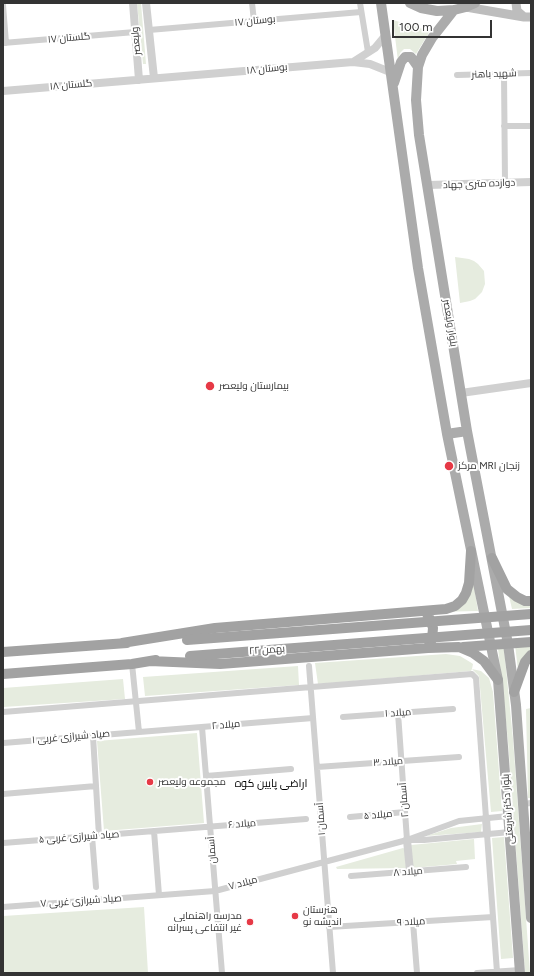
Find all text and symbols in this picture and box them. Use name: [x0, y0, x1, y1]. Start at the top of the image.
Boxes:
scale bar: [394, 12, 494, 38]
street label: بوستان ۱۷: [234, 13, 276, 29]
text: 100 m: [399, 20, 433, 34]
street label: ولیعصر: [129, 26, 143, 56]
street label: گلستان ۱۷: [47, 30, 91, 46]
street label: بوستان ۱۸: [246, 61, 288, 77]
street label: شهید باهنر: [471, 67, 517, 81]
street label: گلستان ۱۸: [49, 77, 93, 93]
street label: دوازده متری جهاد: [443, 177, 515, 191]
street label: بلوار ولیعصر: [440, 298, 460, 348]
marker: بیمارستان ولیعصر: [204, 380, 216, 392]
place label: بیمارستان ولیعصر: [219, 380, 289, 392]
marker: مرکز MRI زنجان: [443, 460, 455, 472]
place label: مرکز MRI زنجان: [458, 460, 520, 472]
street label: ۲۲ بهمن: [249, 643, 285, 657]
street label: میلاد ۱: [384, 706, 412, 720]
street label: میلاد ۲: [211, 718, 241, 732]
street label: صیاد شیرازی غربی ۱: [31, 728, 111, 746]
street label: میلاد ۳: [373, 755, 403, 769]
street label: بلوار دکتر شریعتی: [500, 773, 516, 845]
place label: مجموعه ولیعصر: [158, 776, 226, 788]
marker: مجموعه ولیعصر: [145, 777, 155, 787]
district label: اراضی پایین کوه: [235, 777, 307, 791]
street label: آسمان ۲: [397, 782, 411, 818]
street label: آسمان ۱: [314, 802, 328, 836]
street label: میلاد ۵: [363, 808, 393, 822]
street label: میلاد ۶: [228, 817, 256, 831]
street label: صیاد شیرازی غربی ۵: [38, 828, 120, 846]
street label: آسمان: [205, 836, 219, 864]
street label: میلاد ۸: [393, 865, 423, 879]
street label: میلاد ۷: [227, 873, 259, 893]
street label: صیاد شیرازی غربی ۷: [40, 892, 122, 910]
place label: هنرستان اندیشه نو: [303, 904, 342, 928]
place label: مدرسه راهنمایی غیر انتفاعی پسرانه: [168, 910, 242, 934]
marker: هنرستان اندیشه نو: [290, 911, 300, 921]
street label: میلاد ۹: [396, 915, 426, 929]
marker: مدرسه راهنمایی غیر انتفاعی پسرانه: [245, 917, 255, 927]

